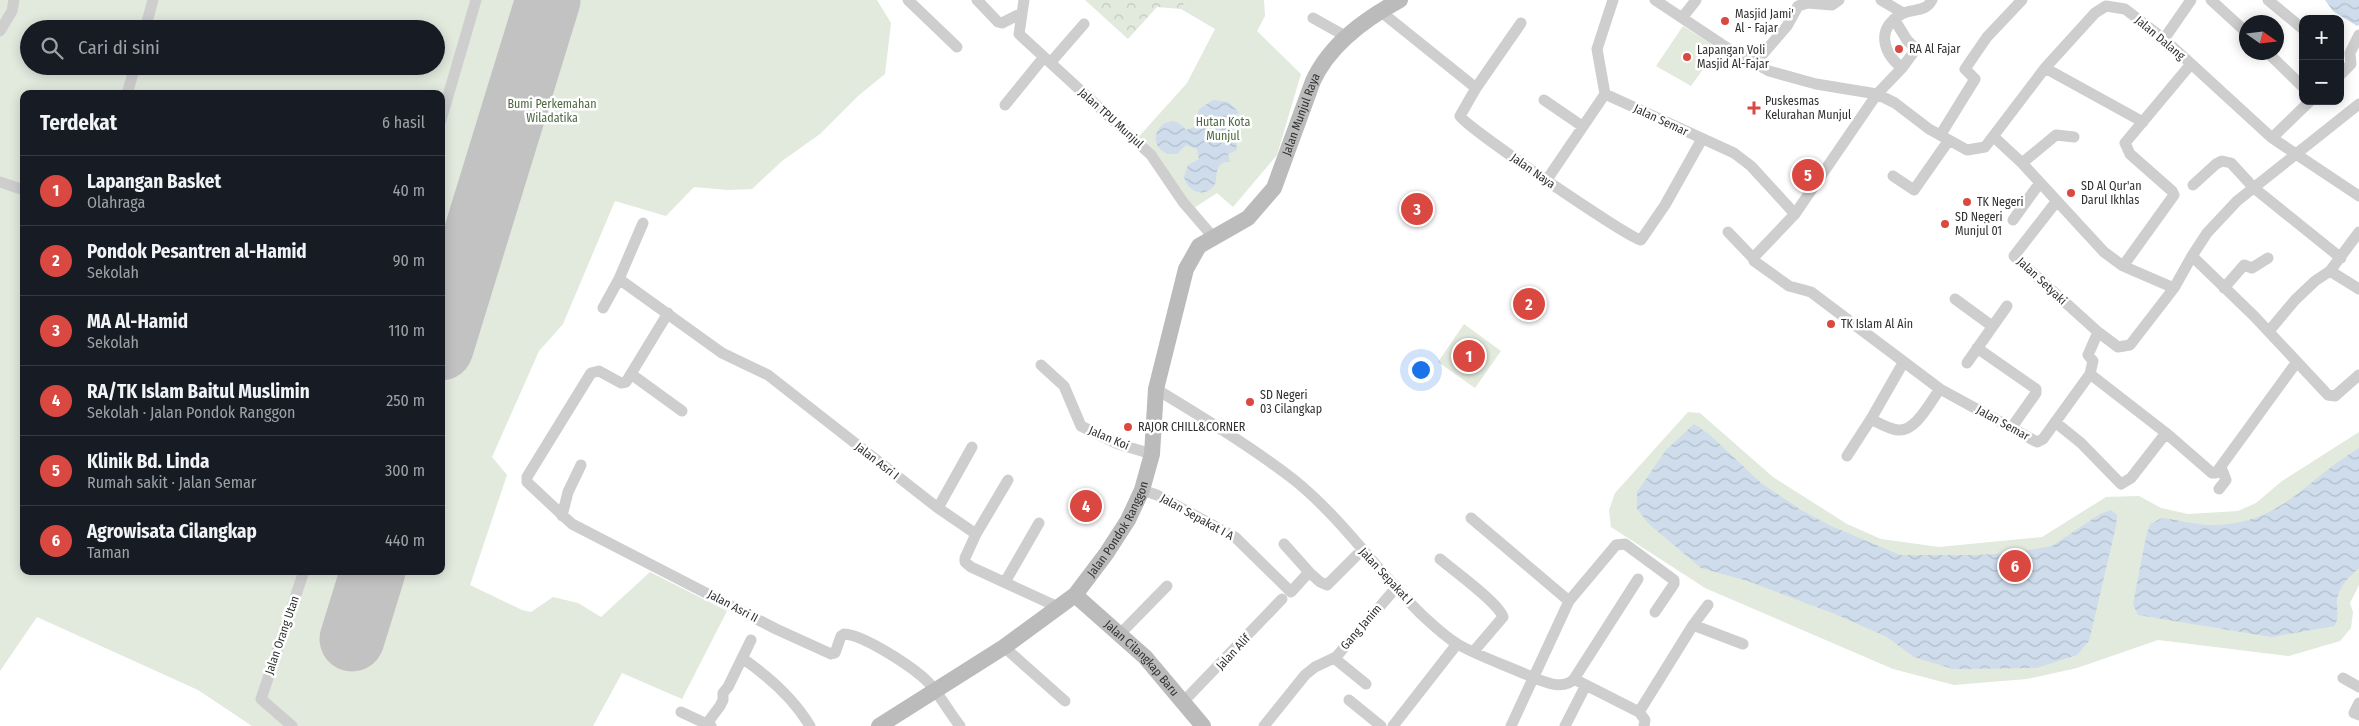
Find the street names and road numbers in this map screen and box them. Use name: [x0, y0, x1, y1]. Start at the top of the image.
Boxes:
street label: Jalan Dalang: [2132, 13, 2188, 63]
street label: Jalan Munjul Raya: [1279, 71, 1323, 158]
street label: Jalan TPU Munjul: [1076, 85, 1146, 151]
street label: Jalan Semar: [1632, 101, 1691, 139]
street label: Jalan Naya: [1508, 151, 1558, 191]
street label: Jalan Setyaki: [2014, 255, 2070, 307]
street label: Jalan Semar: [1974, 403, 2033, 444]
street label: Jalan Koi: [1087, 423, 1131, 453]
street label: Jalan Asri I: [852, 440, 902, 482]
street label: Jalan Pondok Ranggon: [1084, 480, 1151, 580]
street label: Jalan Sepakat I A: [1158, 491, 1237, 543]
street label: Jalan Sepakat I: [1356, 545, 1416, 607]
street label: Jalan Asri II: [705, 587, 761, 625]
street label: Jalan Orang Utan: [262, 594, 302, 676]
street label: Gang Janim: [1338, 602, 1384, 652]
street label: Jalan Cilangkap Baru: [1102, 617, 1182, 699]
street label: Jalan Alif: [1213, 630, 1254, 673]

